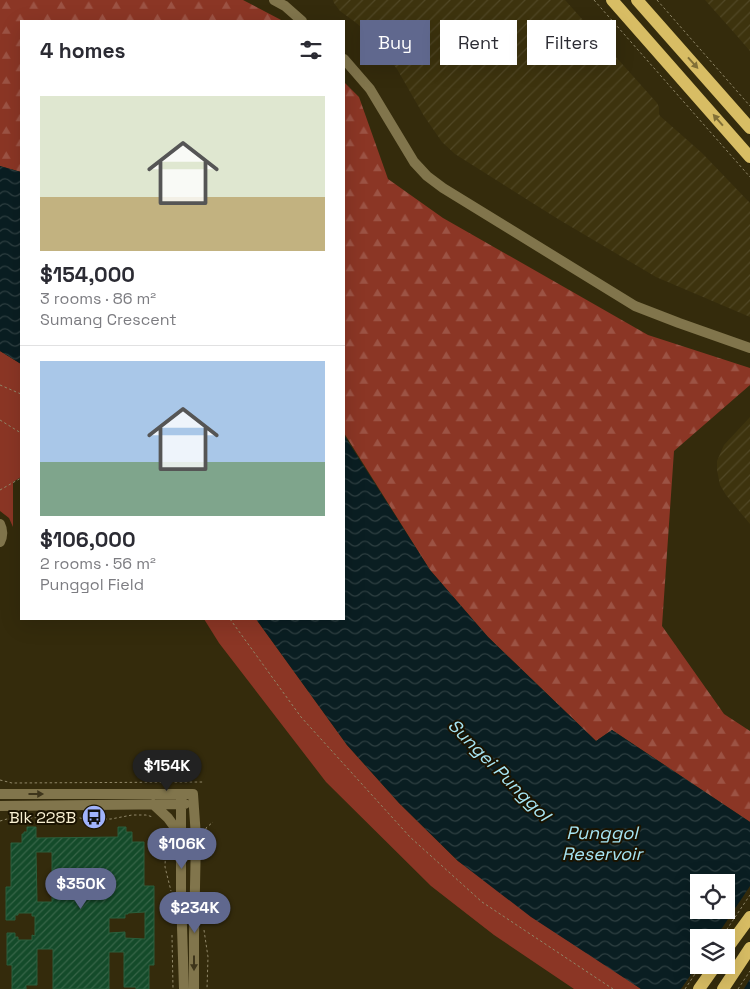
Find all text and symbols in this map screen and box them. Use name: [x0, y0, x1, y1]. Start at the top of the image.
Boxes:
chip: Buy: [360, 20, 430, 65]
chip: Rent: [440, 20, 517, 65]
chip: Filters: [527, 20, 616, 65]
icon: filters: [297, 36, 325, 64]
text: 4 homes: [40, 37, 126, 64]
one-way arrow: [687, 56, 698, 69]
one-way arrow: [712, 115, 724, 127]
icon: home: [138, 128, 228, 218]
text: $154,000: [40, 261, 135, 288]
text: 3 rooms · 86 m²: [40, 288, 156, 309]
text: Sumang Crescent: [40, 309, 177, 330]
icon: home: [138, 394, 228, 484]
text: $106,000: [40, 526, 136, 553]
text: 2 rooms · 56 m²: [40, 553, 156, 574]
text: Punggol Field: [40, 574, 144, 595]
water label: Sungei Punggol: [443, 713, 557, 828]
pin: $154K: [132, 750, 202, 792]
text: $154K: [144, 755, 190, 776]
one-way arrow: [28, 790, 44, 798]
bus stop icon: Blk 228B: [81, 804, 107, 830]
place label: Blk 228B: [9, 807, 76, 828]
water label: Punggol Reservoir: [562, 821, 645, 865]
pin: $106K: [147, 828, 217, 870]
text: $106K: [158, 833, 206, 854]
pin: $350K: [46, 868, 116, 910]
text: $350K: [56, 873, 106, 894]
map controls: [690, 874, 735, 974]
button: locate: [690, 874, 735, 919]
pin: $234K: [160, 892, 230, 934]
text: $234K: [170, 897, 220, 918]
button: layers: [690, 929, 735, 974]
one-way arrow: [190, 955, 198, 971]

